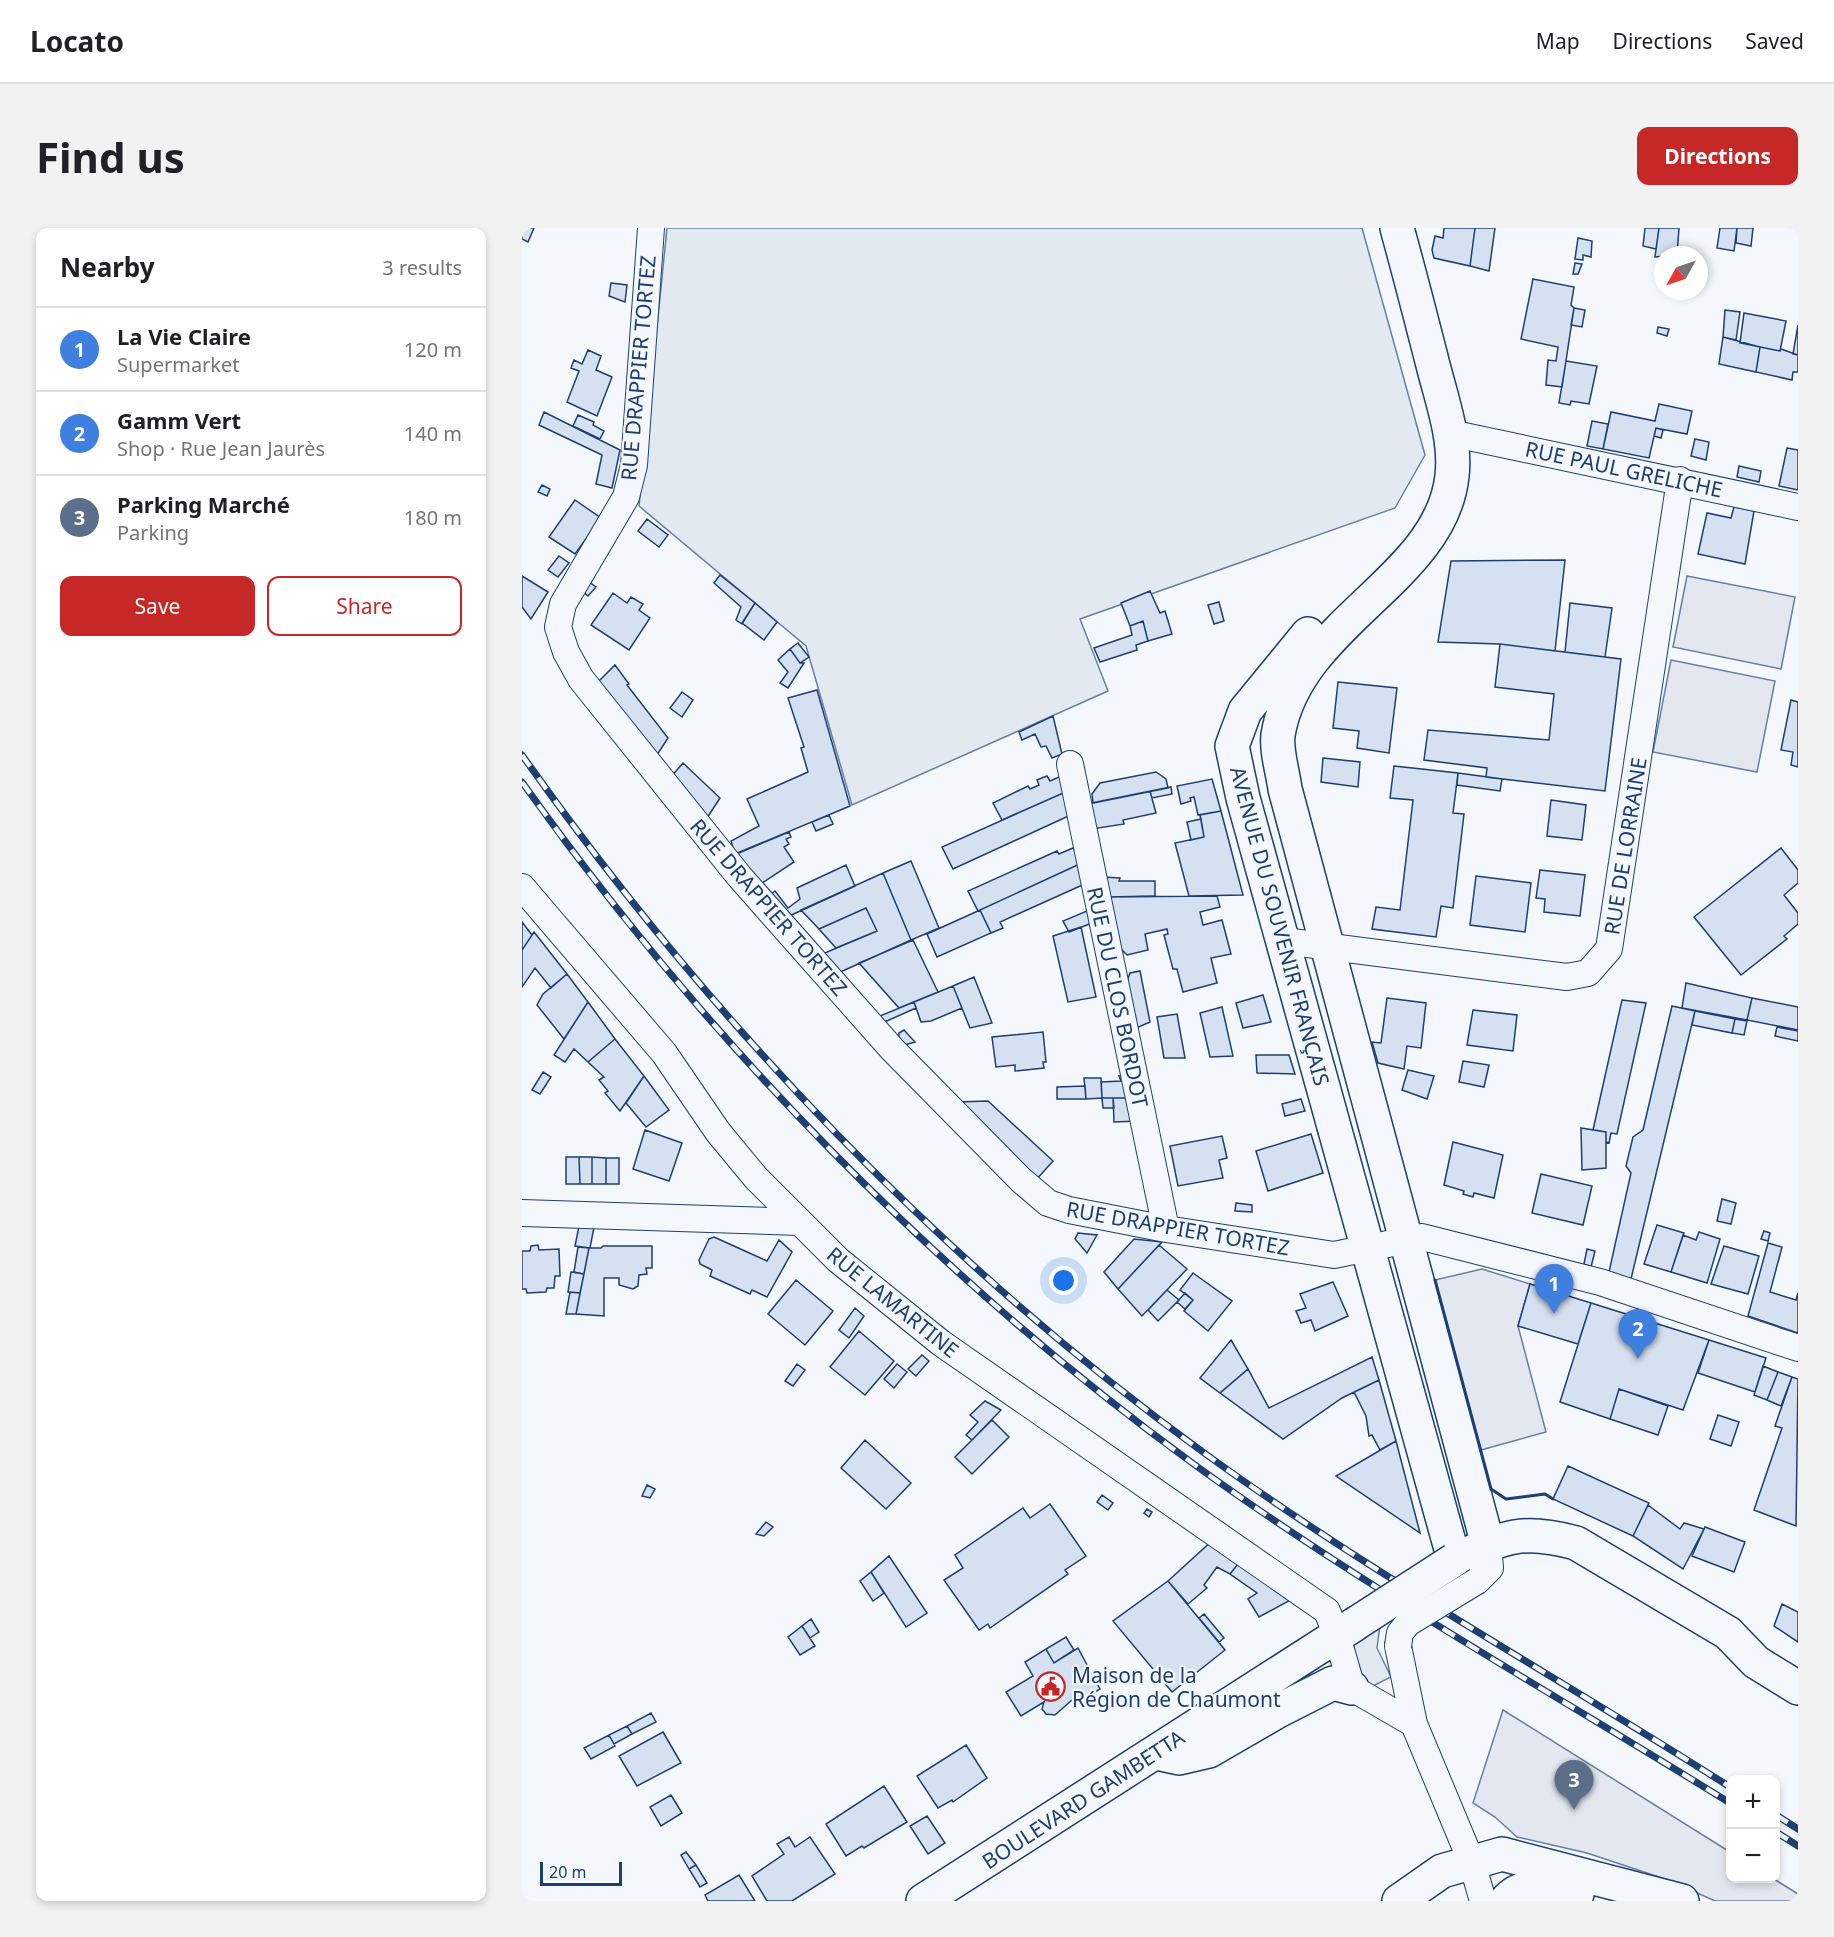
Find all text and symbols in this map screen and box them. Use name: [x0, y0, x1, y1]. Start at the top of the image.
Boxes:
text: Locato: [30, 22, 124, 60]
text: Map: [1536, 27, 1580, 55]
text: Directions: [1613, 27, 1712, 55]
text: Saved: [1745, 27, 1804, 55]
button: Directions: [1637, 127, 1798, 185]
text: Find us: [36, 128, 185, 185]
north arrow: [1654, 246, 1708, 300]
text: Nearby: [60, 249, 155, 285]
text: 3 results: [382, 254, 462, 281]
street label: RUE DRAPPIER TORTEZ: [614, 254, 662, 482]
text: La Vie Claire: [117, 321, 251, 351]
text: 1: [74, 336, 85, 363]
text: 120 m: [404, 336, 462, 363]
text: Supermarket: [117, 351, 240, 378]
text: Gamm Vert: [117, 405, 241, 435]
text: 2: [74, 420, 85, 447]
text: 140 m: [404, 420, 462, 447]
street label: RUE PAUL GRELICHE: [1523, 434, 1725, 504]
text: Shop · Rue Jean Jaurès: [117, 435, 325, 462]
text: Parking Marché: [117, 489, 290, 519]
text: 3: [74, 504, 85, 531]
text: 180 m: [404, 504, 462, 531]
text: Parking: [117, 519, 189, 546]
button: Save: [60, 576, 255, 636]
button: Share: [267, 576, 462, 636]
street label: RUE DE LORRAINE: [1597, 755, 1653, 937]
street label: AVENUE DU SOUVENIR FRANÇAIS: [1224, 763, 1336, 1089]
street label: RUE DRAPPIER TORTEZ: [684, 812, 854, 1002]
street label: RUE DU CLOS BORDOT: [1081, 884, 1155, 1110]
street label: RUE DRAPPIER TORTEZ: [1064, 1195, 1292, 1261]
street label: RUE LAMARTINE: [821, 1240, 965, 1364]
pin: 1: [1534, 1264, 1574, 1314]
your location: [1049, 1266, 1078, 1295]
pin: 2: [1618, 1310, 1658, 1359]
place label: Maison de la Région de Chaumont: [1072, 1661, 1281, 1713]
public building icon: Maison de la Région de Chaumont: [1035, 1671, 1067, 1703]
street label: BOULEVARD GAMBETTA: [976, 1723, 1190, 1875]
pin: 3: [1554, 1760, 1594, 1810]
map controls: [1726, 1775, 1780, 1883]
button: +: [1726, 1775, 1780, 1829]
button: −: [1726, 1829, 1780, 1883]
scale bar: [540, 1859, 622, 1886]
text: 20 m: [549, 1861, 586, 1883]

